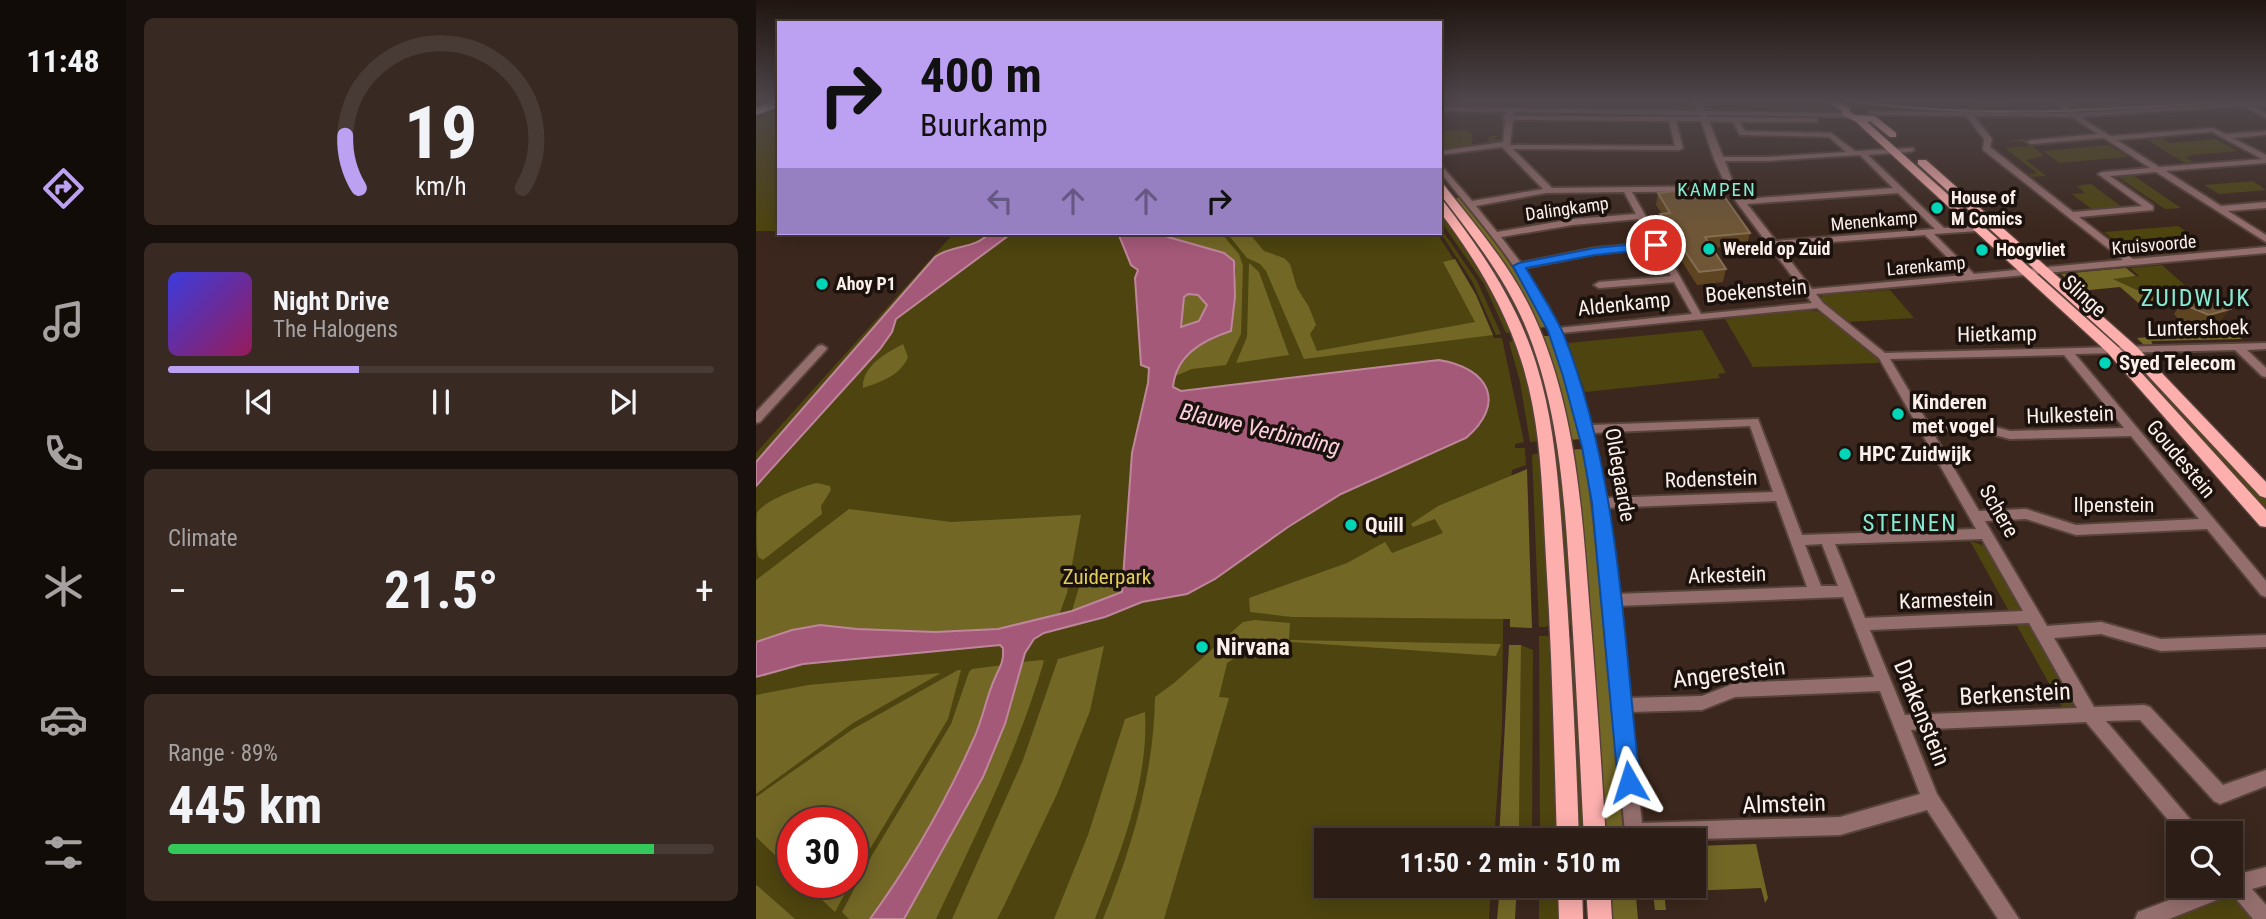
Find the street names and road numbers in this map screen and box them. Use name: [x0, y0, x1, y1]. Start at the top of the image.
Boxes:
street label: Dalingkamp: [1524, 192, 1610, 225]
street label: Menenkamp: [1830, 206, 1918, 235]
street label: Kruisvoorde: [2111, 230, 2197, 259]
street label: Larenkamp: [1886, 252, 1966, 279]
street label: Slinge: [2057, 270, 2111, 322]
street label: Boekenstein: [1704, 275, 1808, 307]
street label: Aldenkamp: [1576, 287, 1672, 321]
street label: Luntershoek: [2147, 315, 2250, 341]
street label: Hietkamp: [1957, 321, 2037, 347]
street label: Hulkestein: [2026, 401, 2114, 429]
street label: Goudestein: [2142, 415, 2220, 503]
street label: Oldegaarde: [1600, 426, 1640, 524]
street label: Rodenstein: [1664, 465, 1758, 493]
street label: Schere: [1974, 480, 2024, 542]
street label: Ilpenstein: [2073, 493, 2155, 517]
street label: Arkestein: [1687, 562, 1767, 588]
street label: Karmestein: [1899, 586, 1993, 614]
street label: Angerestein: [1671, 652, 1787, 694]
street label: Drakenstein: [1888, 656, 1956, 770]
street label: Berkenstein: [1959, 677, 2071, 711]
street label: Almstein: [1742, 789, 1826, 819]

